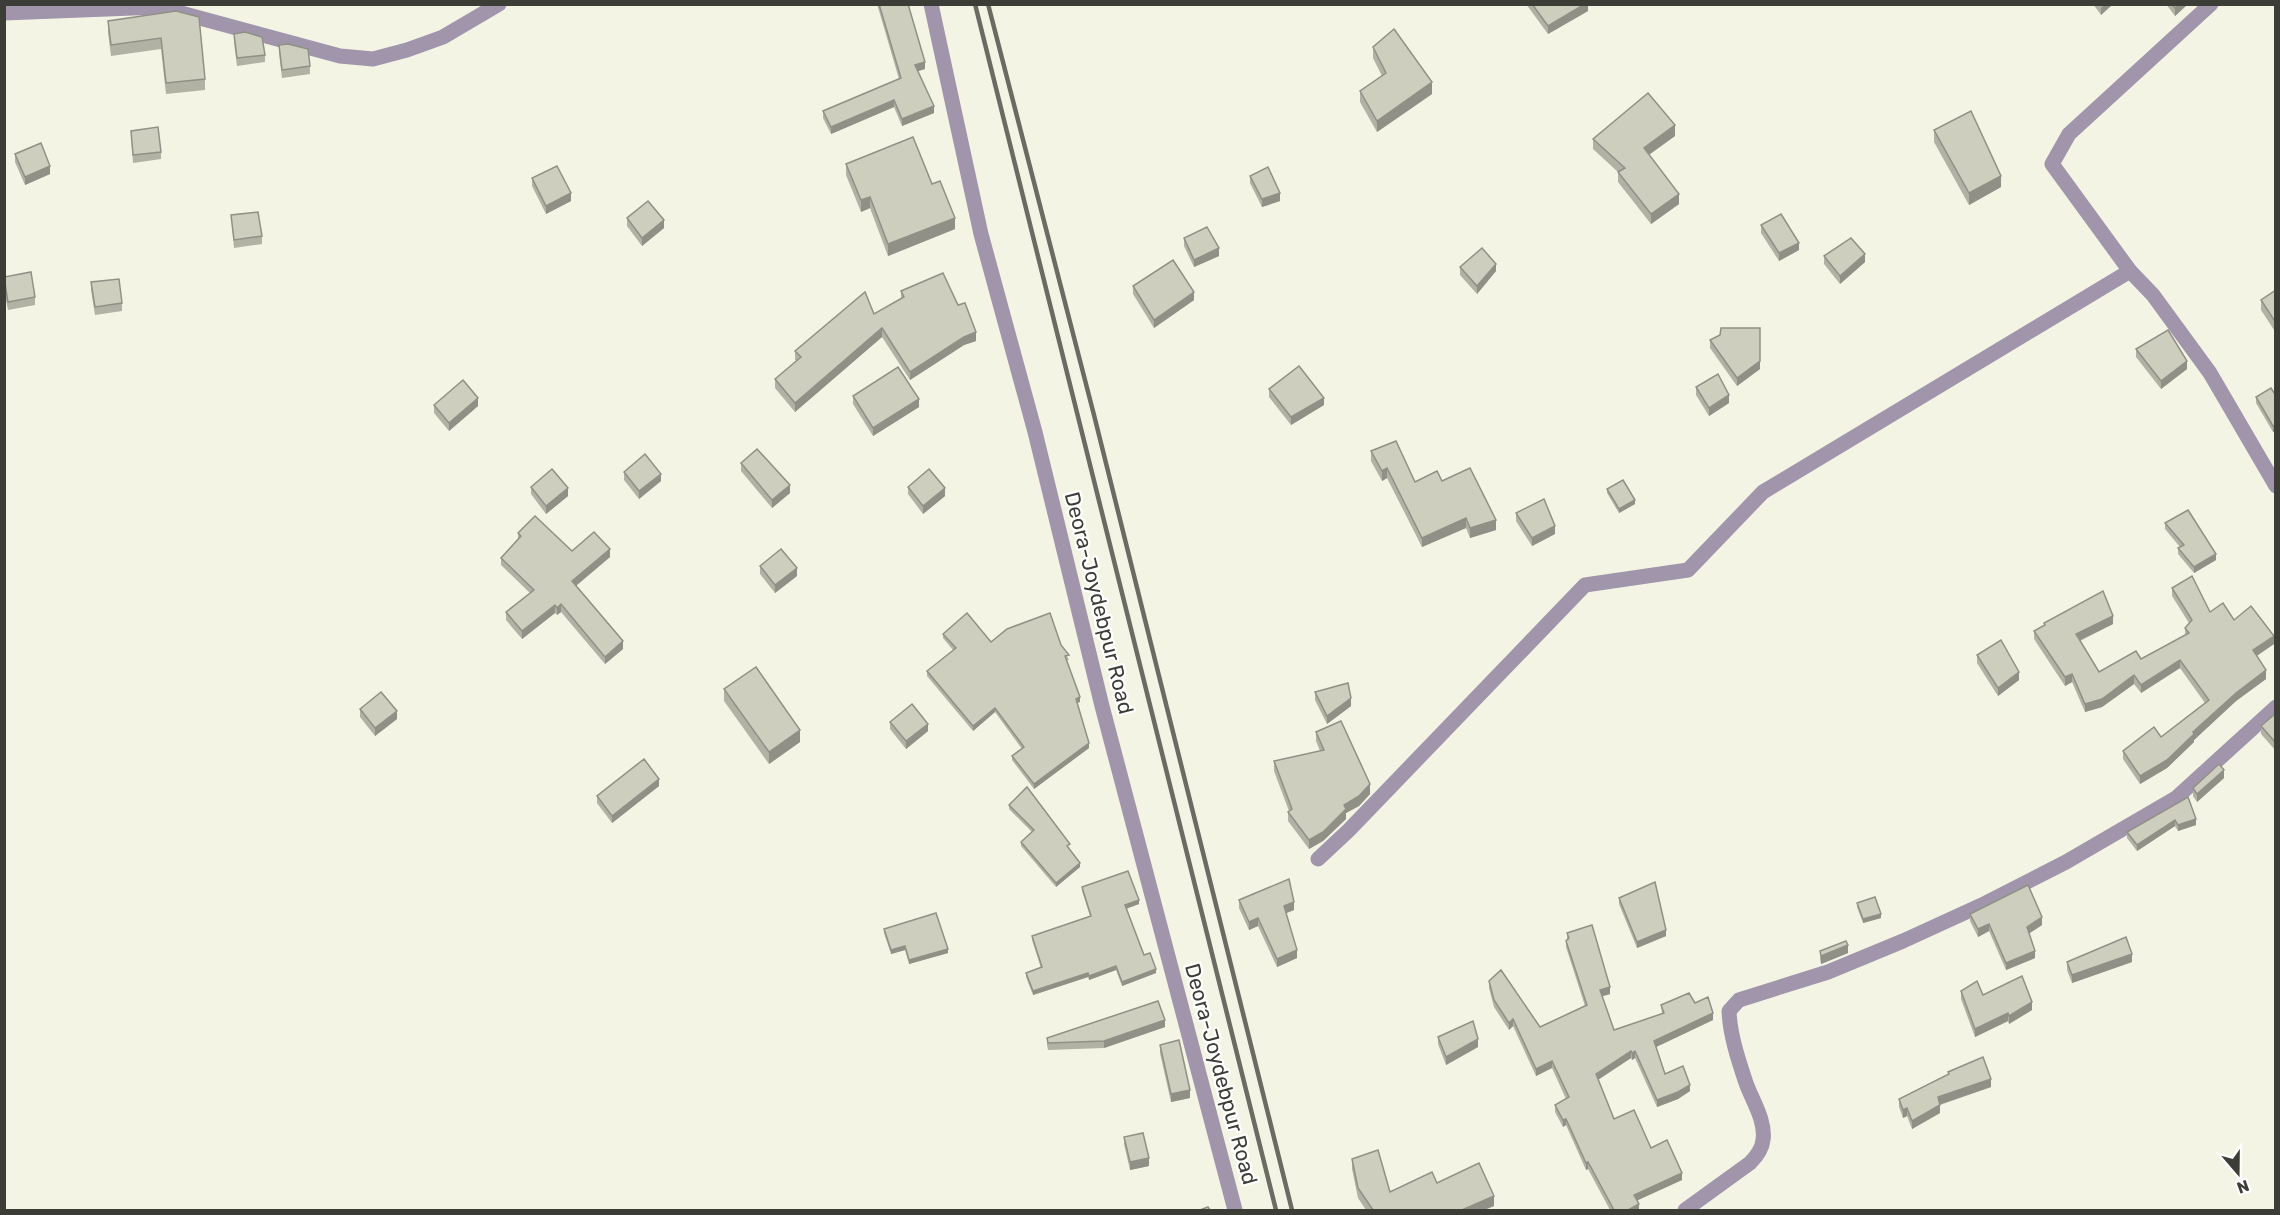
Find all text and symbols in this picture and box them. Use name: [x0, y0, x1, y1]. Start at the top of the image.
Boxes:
street label: Deora-Joydebpur Road: [1060, 489, 1139, 717]
street label: Deora-Joydebpur Road: [1180, 960, 1263, 1187]
north arrow: [2208, 1143, 2268, 1203]
text: N: [2234, 1176, 2252, 1198]

